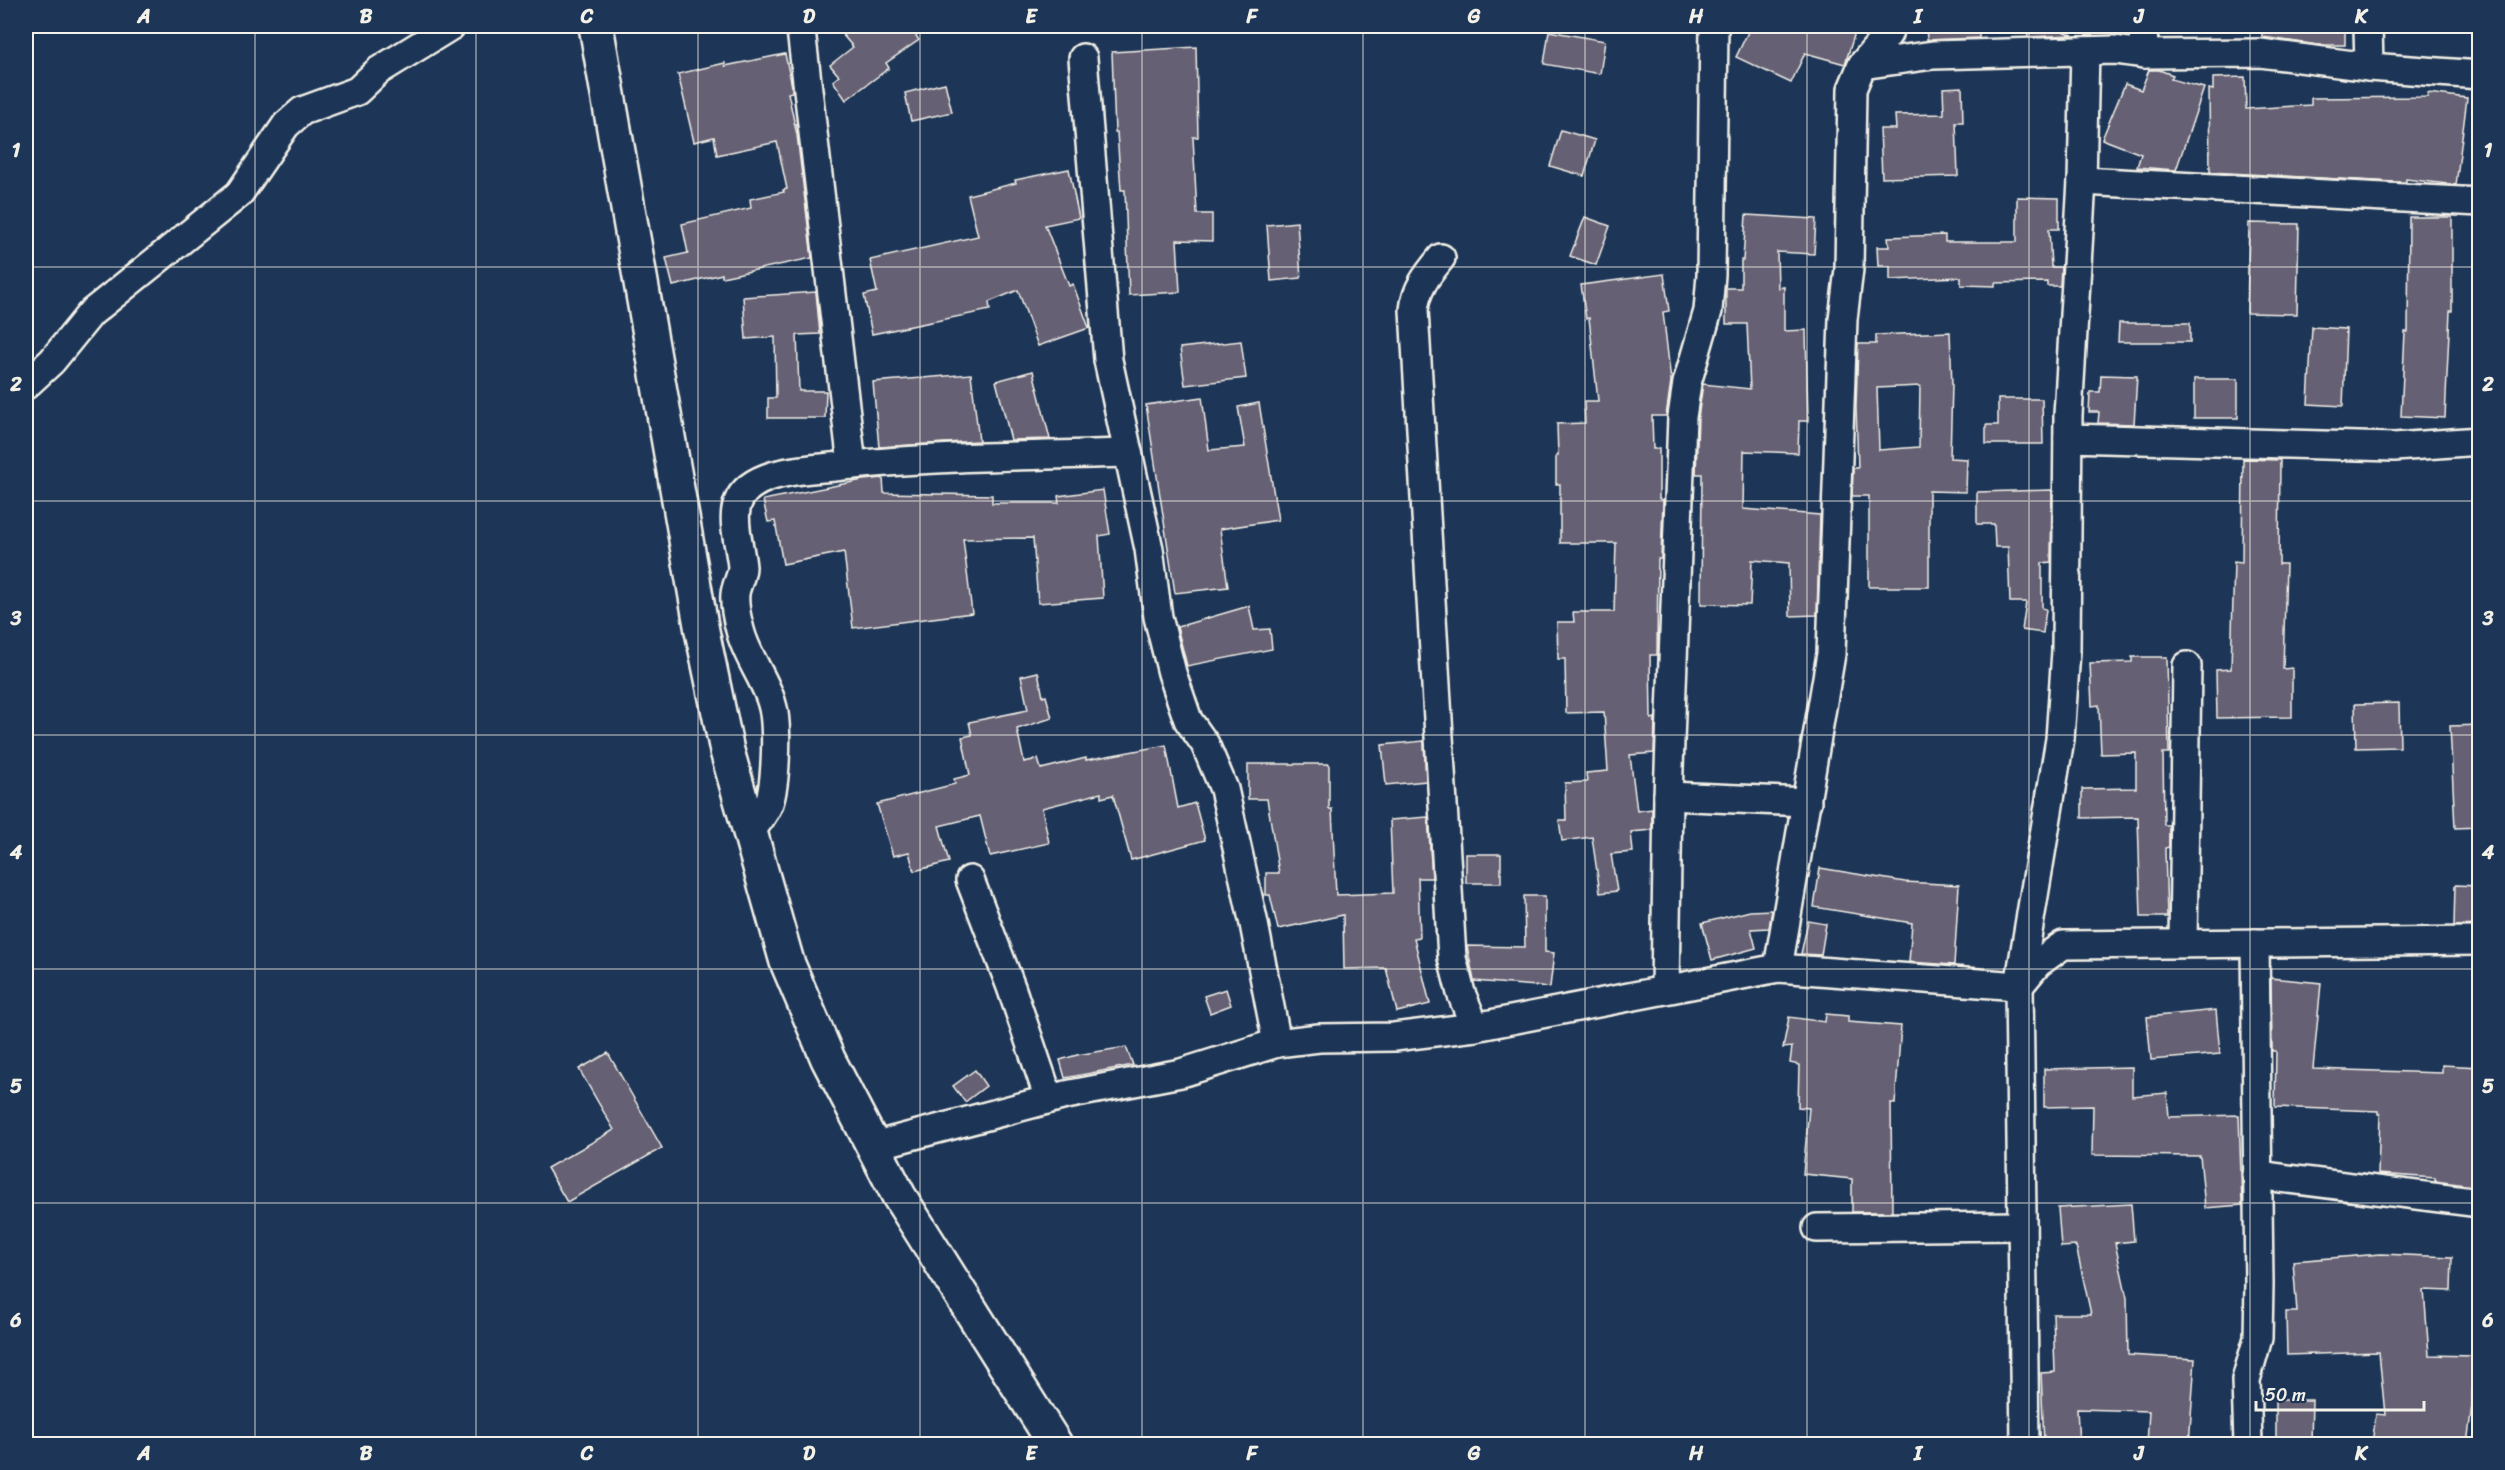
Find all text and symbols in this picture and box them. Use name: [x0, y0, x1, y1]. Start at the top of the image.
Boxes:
text: A: [136, 0, 151, 34]
text: B: [360, 0, 373, 34]
text: C: [580, 0, 594, 34]
text: D: [803, 0, 816, 34]
text: E: [1025, 0, 1038, 34]
text: F: [1246, 0, 1259, 34]
text: G: [1467, 0, 1481, 34]
text: H: [1688, 0, 1704, 34]
text: I: [1913, 0, 1924, 34]
text: J: [2133, 0, 2145, 34]
text: K: [2354, 0, 2369, 34]
text: 1: [12, 133, 21, 168]
text: 1: [2484, 133, 2493, 168]
text: 2: [9, 367, 22, 402]
text: 2: [2481, 367, 2494, 402]
text: 3: [10, 601, 22, 636]
text: 3: [2482, 601, 2494, 636]
text: 4: [9, 835, 23, 870]
text: 4: [2481, 835, 2495, 870]
text: 5: [10, 1069, 22, 1104]
text: 5: [2482, 1069, 2494, 1104]
text: 6: [9, 1303, 22, 1338]
text: 6: [2481, 1303, 2494, 1338]
scale bar: [2256, 1374, 2424, 1412]
text: 50 m: [2265, 1379, 2306, 1411]
text: A: [136, 1436, 151, 1470]
text: B: [360, 1436, 373, 1470]
text: C: [580, 1436, 594, 1470]
text: D: [803, 1436, 816, 1470]
text: E: [1025, 1436, 1038, 1470]
text: F: [1246, 1436, 1259, 1470]
text: G: [1467, 1436, 1481, 1470]
text: H: [1688, 1436, 1704, 1470]
text: I: [1913, 1436, 1924, 1470]
text: J: [2133, 1436, 2145, 1470]
text: K: [2354, 1436, 2369, 1470]

